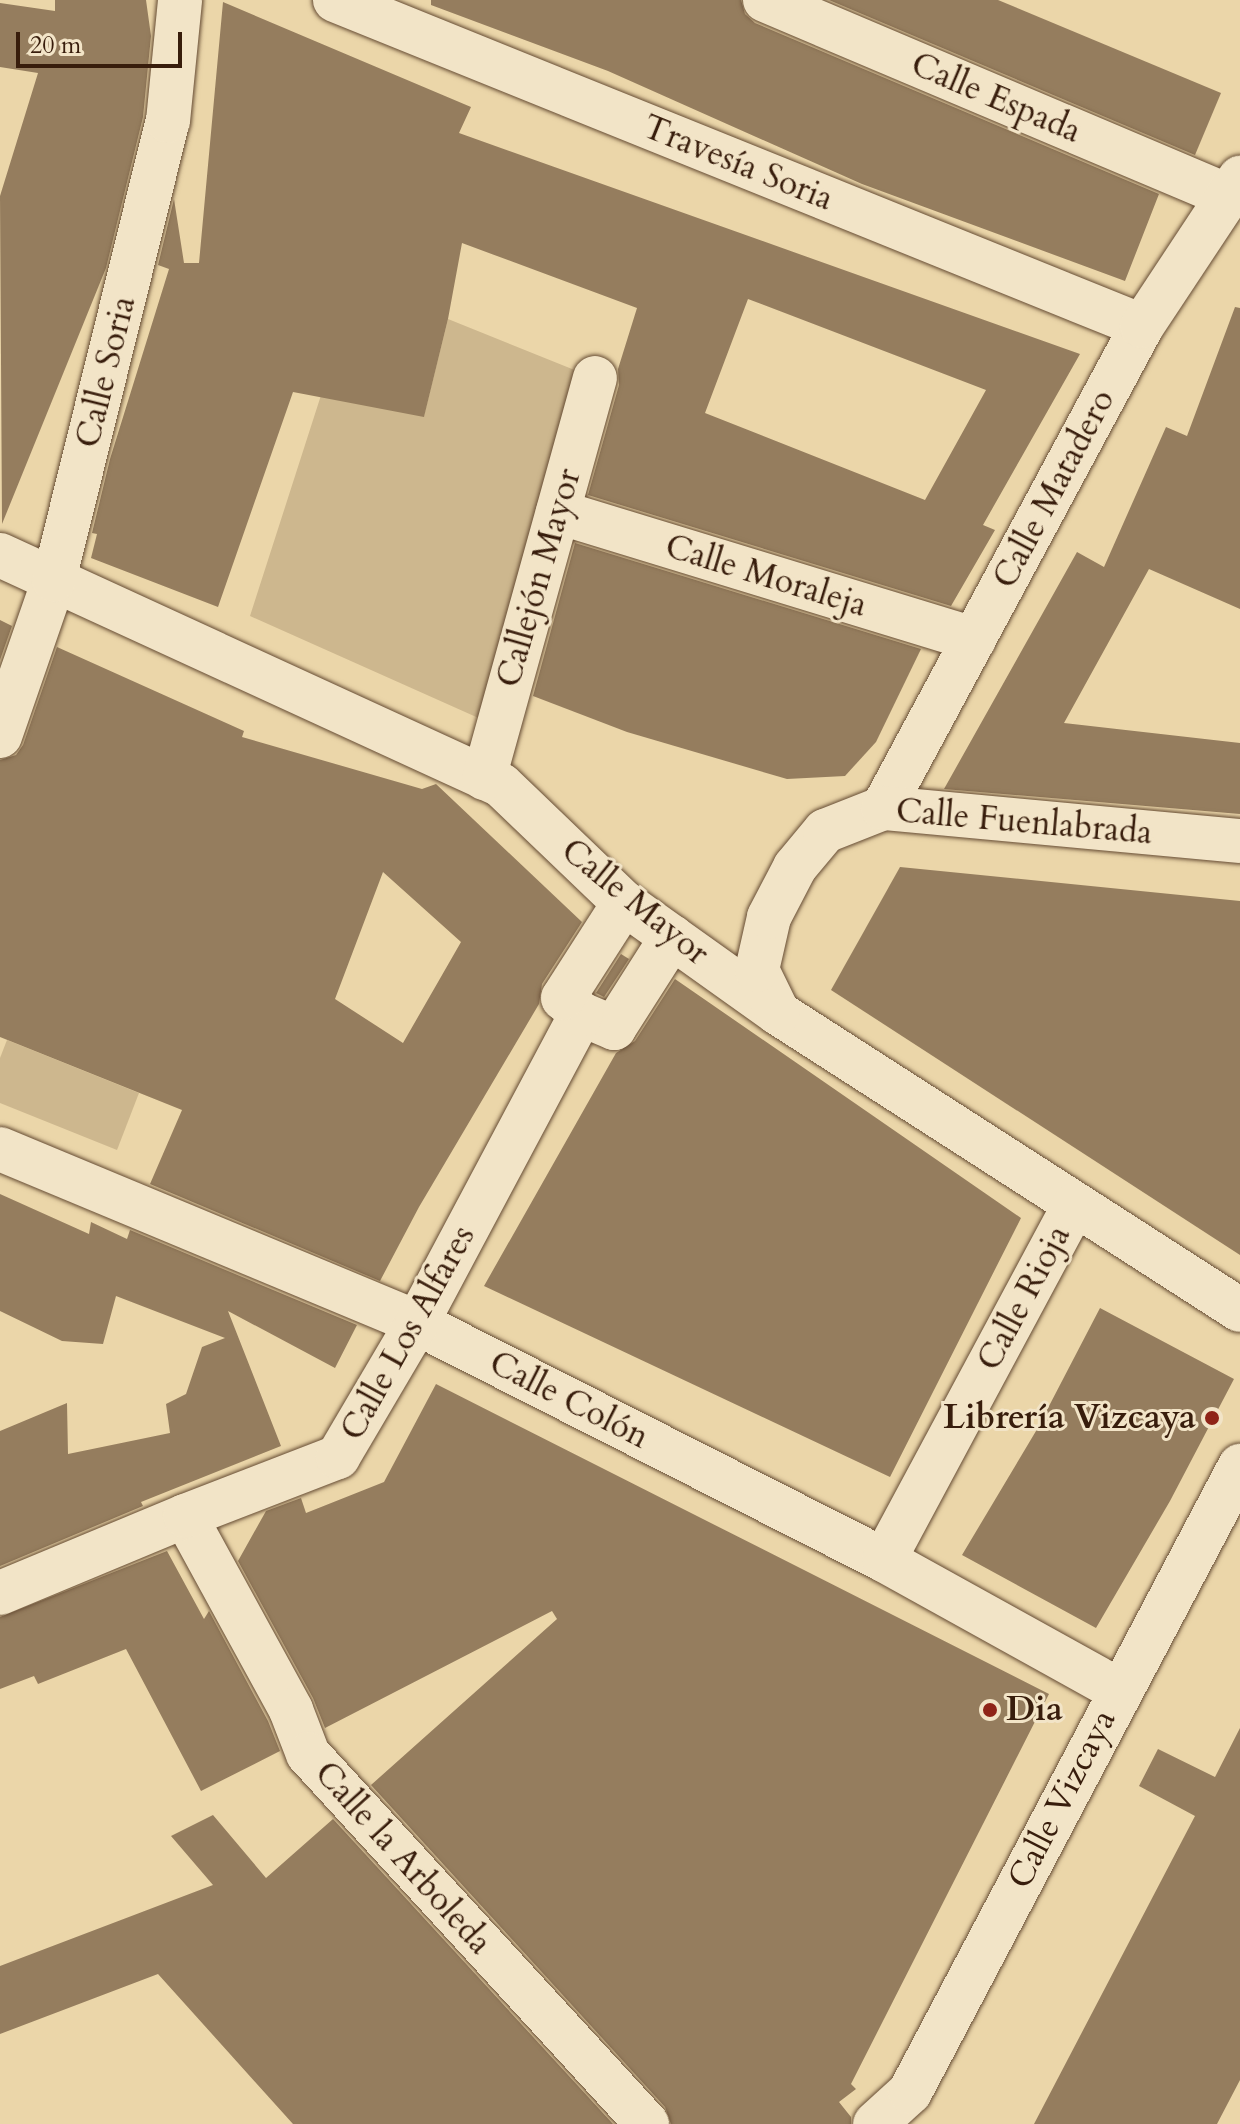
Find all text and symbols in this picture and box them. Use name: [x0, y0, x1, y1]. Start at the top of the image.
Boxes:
scale bar: [20, 16, 186, 66]
text: 20 m: [30, 29, 81, 62]
street label: Calle Espada: [905, 44, 1087, 152]
street label: Travesía Soria: [637, 106, 839, 220]
street label: Calle Soria: [68, 292, 144, 452]
street label: Calle Matadero: [985, 383, 1123, 595]
street label: Callejón Mayor: [488, 464, 590, 692]
street label: Calle Moraleja: [660, 526, 872, 626]
street label: Calle Fuenlabrada: [894, 790, 1154, 854]
street label: Calle Mayor: [553, 830, 717, 974]
street label: Calle Los Alfares: [332, 1219, 484, 1447]
street label: Calle Rioja: [969, 1219, 1079, 1377]
street label: Calle Colón: [483, 1342, 655, 1458]
place label: Librería Vizcaya: [943, 1398, 1196, 1438]
marker: Librería Vizcaya: [1203, 1409, 1221, 1427]
place label: Dia: [1006, 1690, 1063, 1730]
marker: Dia: [981, 1701, 999, 1719]
street label: Calle Vizcaya: [1000, 1703, 1124, 1895]
street label: Calle la Arboleda: [306, 1753, 500, 1963]

